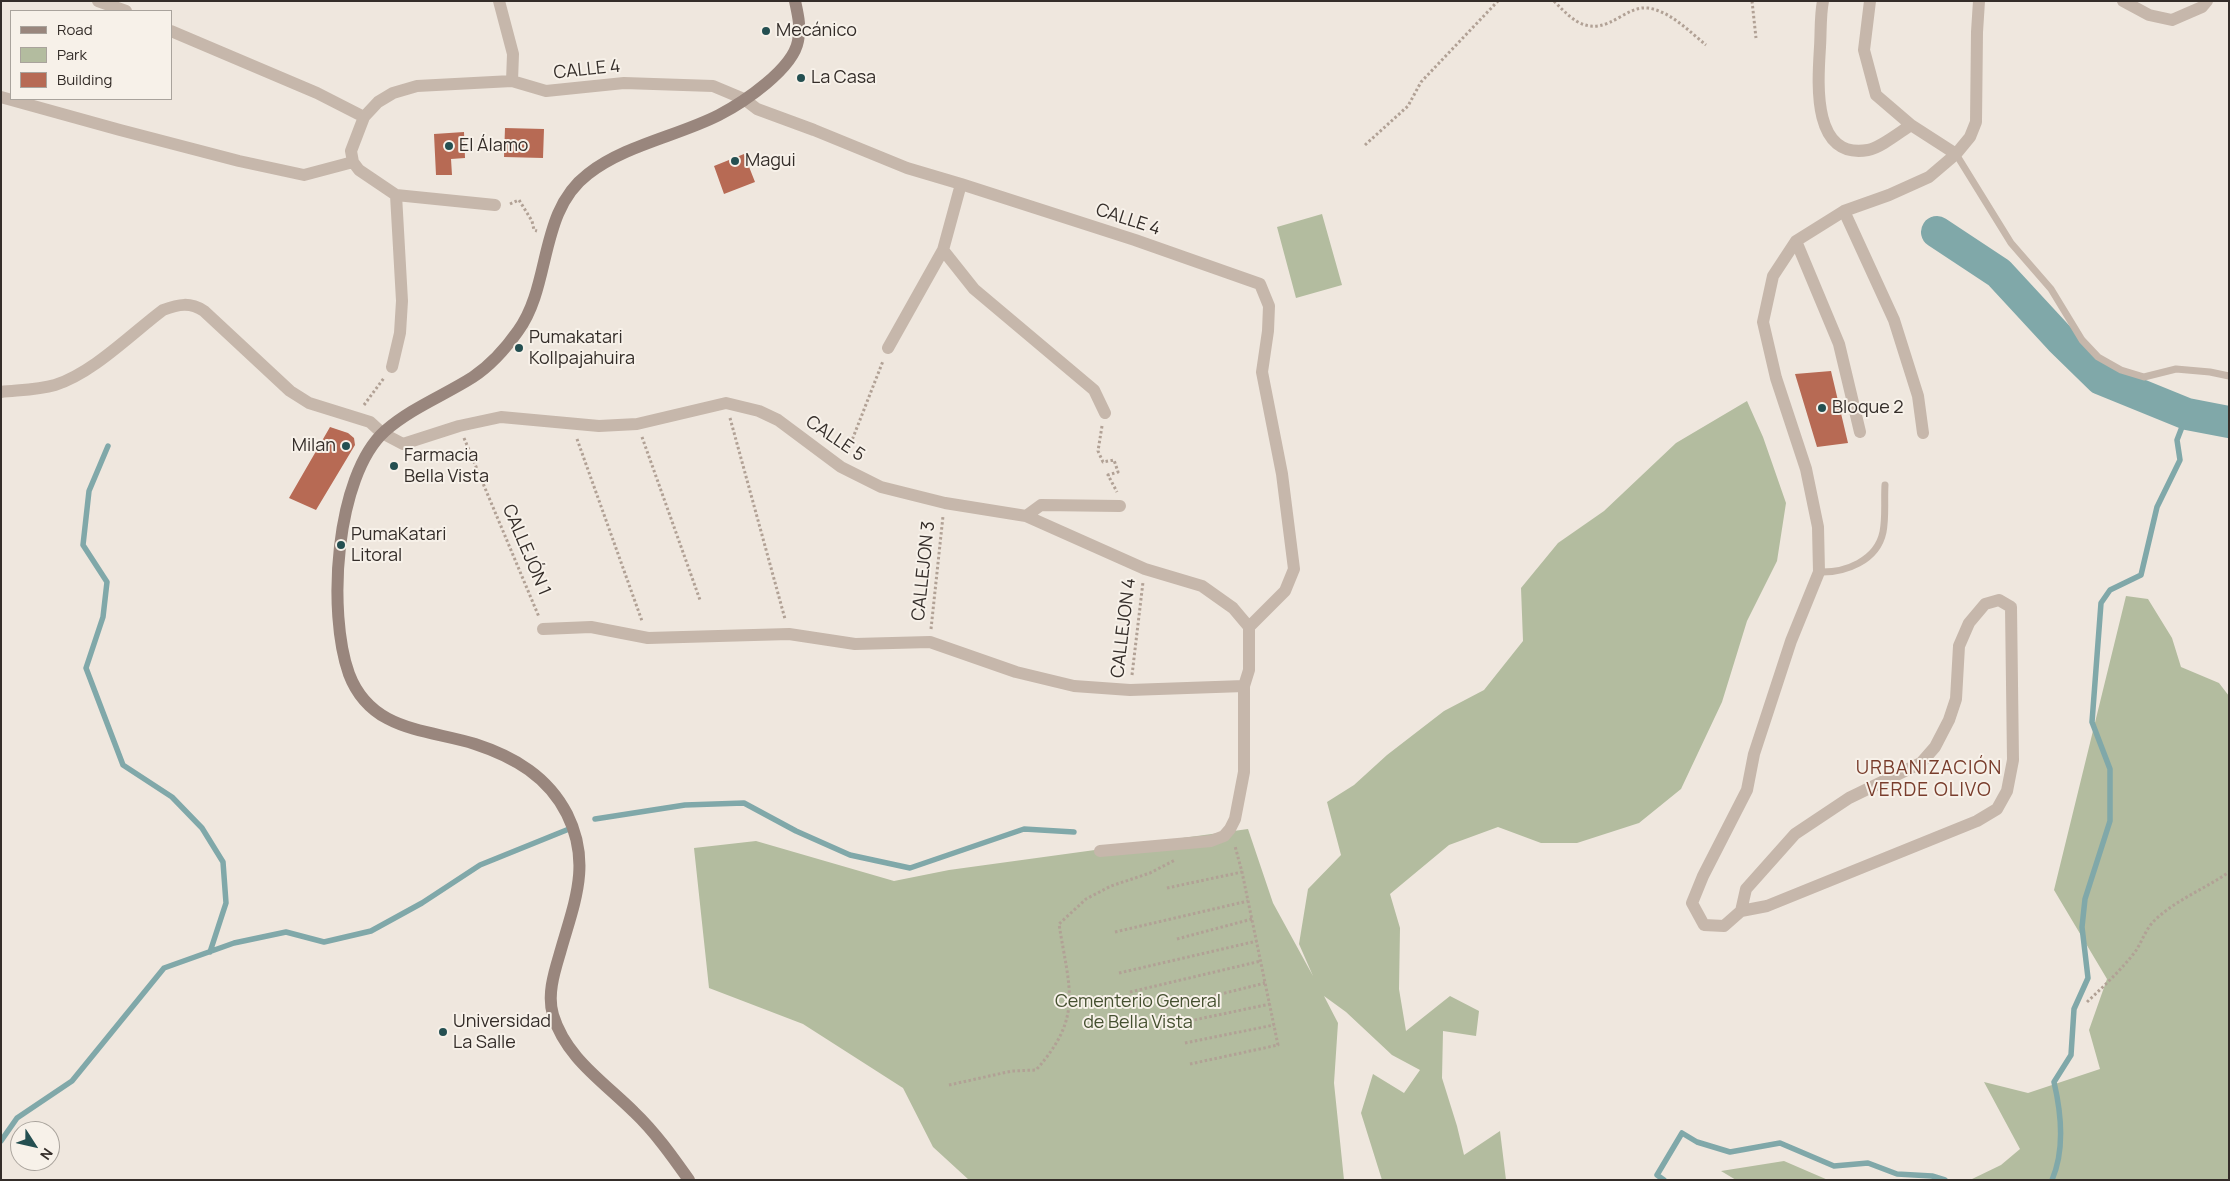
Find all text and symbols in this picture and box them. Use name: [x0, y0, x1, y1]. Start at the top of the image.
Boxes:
legend: [10, 10, 172, 100]
text: Road: [57, 19, 93, 40]
place label: Mecánico: [776, 20, 857, 42]
marker: Mecánico: [760, 25, 772, 37]
text: Park: [57, 44, 87, 65]
street label: CALLE 4: [553, 56, 621, 84]
place label: La Casa: [811, 67, 876, 89]
text: Building: [57, 69, 112, 90]
marker: La Casa: [795, 72, 807, 84]
place label: El Álamo: [459, 135, 529, 157]
marker: El Álamo: [443, 140, 455, 152]
place label: Magui: [745, 150, 796, 172]
marker: Magui: [729, 155, 741, 167]
street label: CALLE 4: [1093, 199, 1163, 241]
place label: Pumakatari Kollpajahuira: [529, 327, 635, 369]
marker: Pumakatari Kollpajahuira: [513, 342, 525, 354]
place label: Bloque 2: [1832, 397, 1904, 419]
marker: Bloque 2: [1816, 402, 1828, 414]
street label: CALLE 5: [801, 411, 869, 467]
place label: Milan: [292, 435, 336, 457]
marker: Milan: [340, 440, 352, 452]
place label: Farmacia Bella Vista: [404, 445, 489, 488]
marker: Farmacia Bella Vista: [388, 460, 400, 472]
street label: CALLEJÓN 1: [497, 501, 555, 599]
street label: CALLEJON 3: [908, 520, 940, 622]
place label: PumaKatari Litoral: [351, 524, 446, 566]
marker: PumaKatari Litoral: [335, 539, 347, 551]
street label: CALLEJON 4: [1107, 577, 1141, 679]
district label: URBANIZACIÓN VERDE OLIVO: [1854, 758, 2004, 802]
park label: Cementerio General de Bella Vista: [1055, 991, 1221, 1034]
place label: Universidad La Salle: [453, 1011, 551, 1054]
marker: Universidad La Salle: [437, 1026, 449, 1038]
north arrow: [10, 1121, 60, 1171]
text: N: [36, 1145, 58, 1164]

